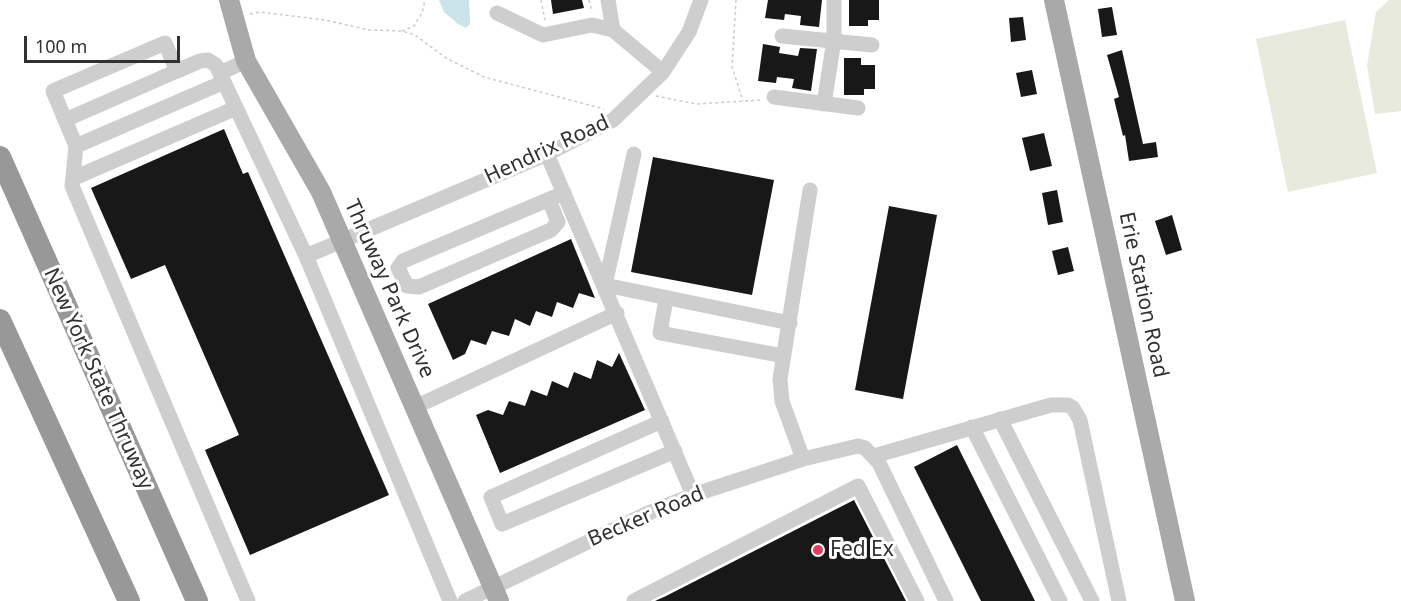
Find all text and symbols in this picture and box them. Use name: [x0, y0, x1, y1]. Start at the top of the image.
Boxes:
scale bar: [27, 24, 183, 62]
text: 100 m: [35, 34, 87, 58]
street label: Hendrix Road: [481, 110, 613, 190]
street label: Thruway Park Drive: [338, 196, 440, 382]
street label: Erie Station Road: [1113, 210, 1173, 380]
street label: New York State Thruway: [38, 265, 158, 493]
street label: Becker Road: [584, 481, 708, 553]
place label: Fed Ex: [830, 537, 894, 563]
marker: Fed Ex: [811, 543, 825, 557]

